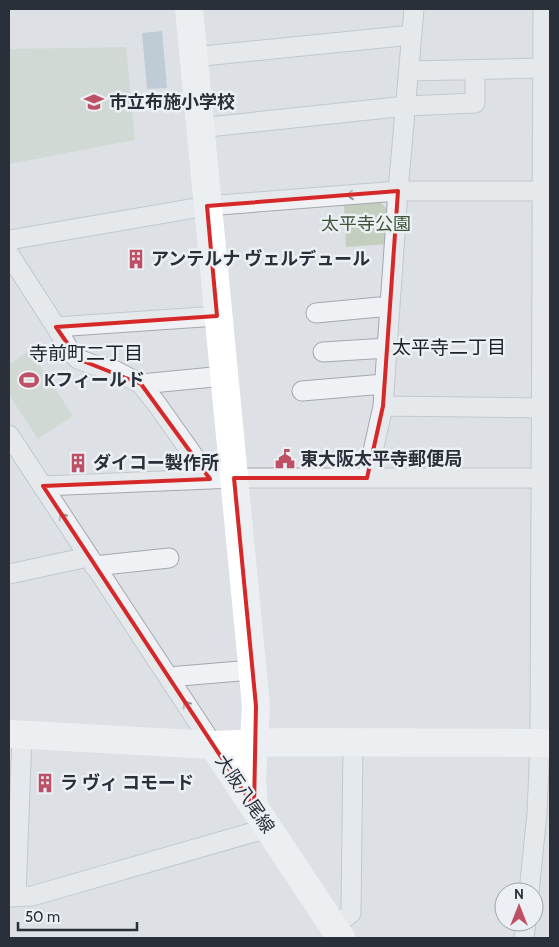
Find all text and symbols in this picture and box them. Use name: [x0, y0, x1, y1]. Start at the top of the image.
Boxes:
school or university icon: 市立布施小学校: [83, 91, 105, 113]
place label: 市立布施小学校: [109, 91, 235, 113]
one-way arrow: [346, 189, 354, 200]
park label: 太平寺公園: [321, 213, 411, 235]
building icon: アンテルナ ヴェルデュール: [125, 248, 147, 270]
place label: アンテルナ ヴェルデュール: [151, 248, 370, 270]
district label: 太平寺二丁目: [392, 336, 506, 359]
district label: 寺前町二丁目: [29, 342, 143, 365]
sports icon: Kフィールド: [18, 369, 40, 391]
place label: Kフィールド: [44, 369, 145, 391]
public building icon: 東大阪太平寺郵便局: [274, 448, 296, 470]
place label: 東大阪太平寺郵便局: [300, 448, 462, 470]
building icon: ダイコー製作所: [67, 452, 89, 474]
place label: ダイコー製作所: [93, 452, 219, 474]
one-way arrow: [58, 512, 68, 521]
one-way arrow: [183, 700, 192, 710]
street label: 大阪八尾線: [211, 751, 279, 837]
building icon: ラ ヴィ コモード: [34, 772, 56, 794]
place label: ラ ヴィ コモード: [60, 772, 194, 794]
north arrow: [494, 882, 544, 932]
text: N: [514, 885, 524, 903]
scale bar: [18, 900, 136, 932]
text: 50 m: [25, 908, 60, 926]

